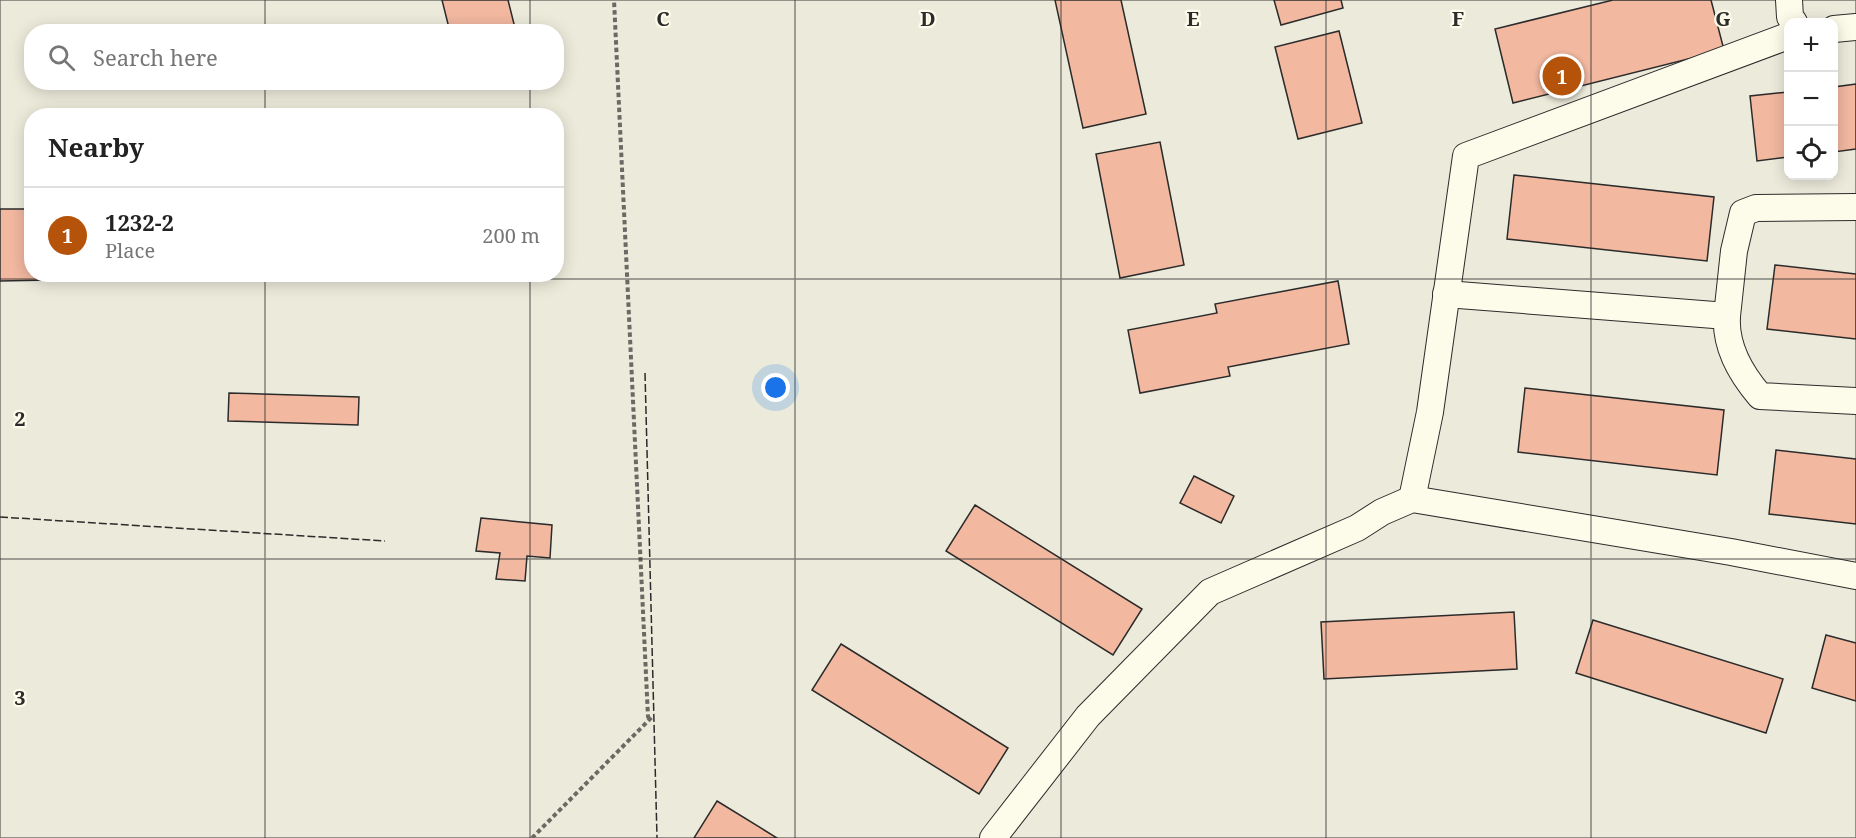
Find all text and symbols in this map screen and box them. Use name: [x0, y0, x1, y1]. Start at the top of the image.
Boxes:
text: C: [656, 5, 670, 32]
text: D: [920, 5, 936, 32]
text: E: [1186, 5, 1200, 32]
text: F: [1452, 5, 1464, 32]
text: G: [1715, 5, 1731, 32]
map controls: [1784, 18, 1838, 180]
button: +: [1784, 18, 1838, 72]
search box: [24, 24, 564, 90]
icon: search: [45, 41, 78, 74]
text: Search here: [93, 42, 218, 72]
pin: 1: [1542, 54, 1582, 98]
button: −: [1784, 72, 1838, 126]
button: locate: [1784, 126, 1838, 180]
text: Nearby: [48, 129, 144, 165]
text: 1232-2: [105, 207, 174, 237]
text: 1: [62, 222, 73, 249]
text: 200 m: [482, 222, 540, 249]
text: Place: [105, 237, 155, 264]
your location: [761, 373, 790, 402]
text: 2: [14, 405, 26, 432]
text: 3: [14, 684, 26, 711]

